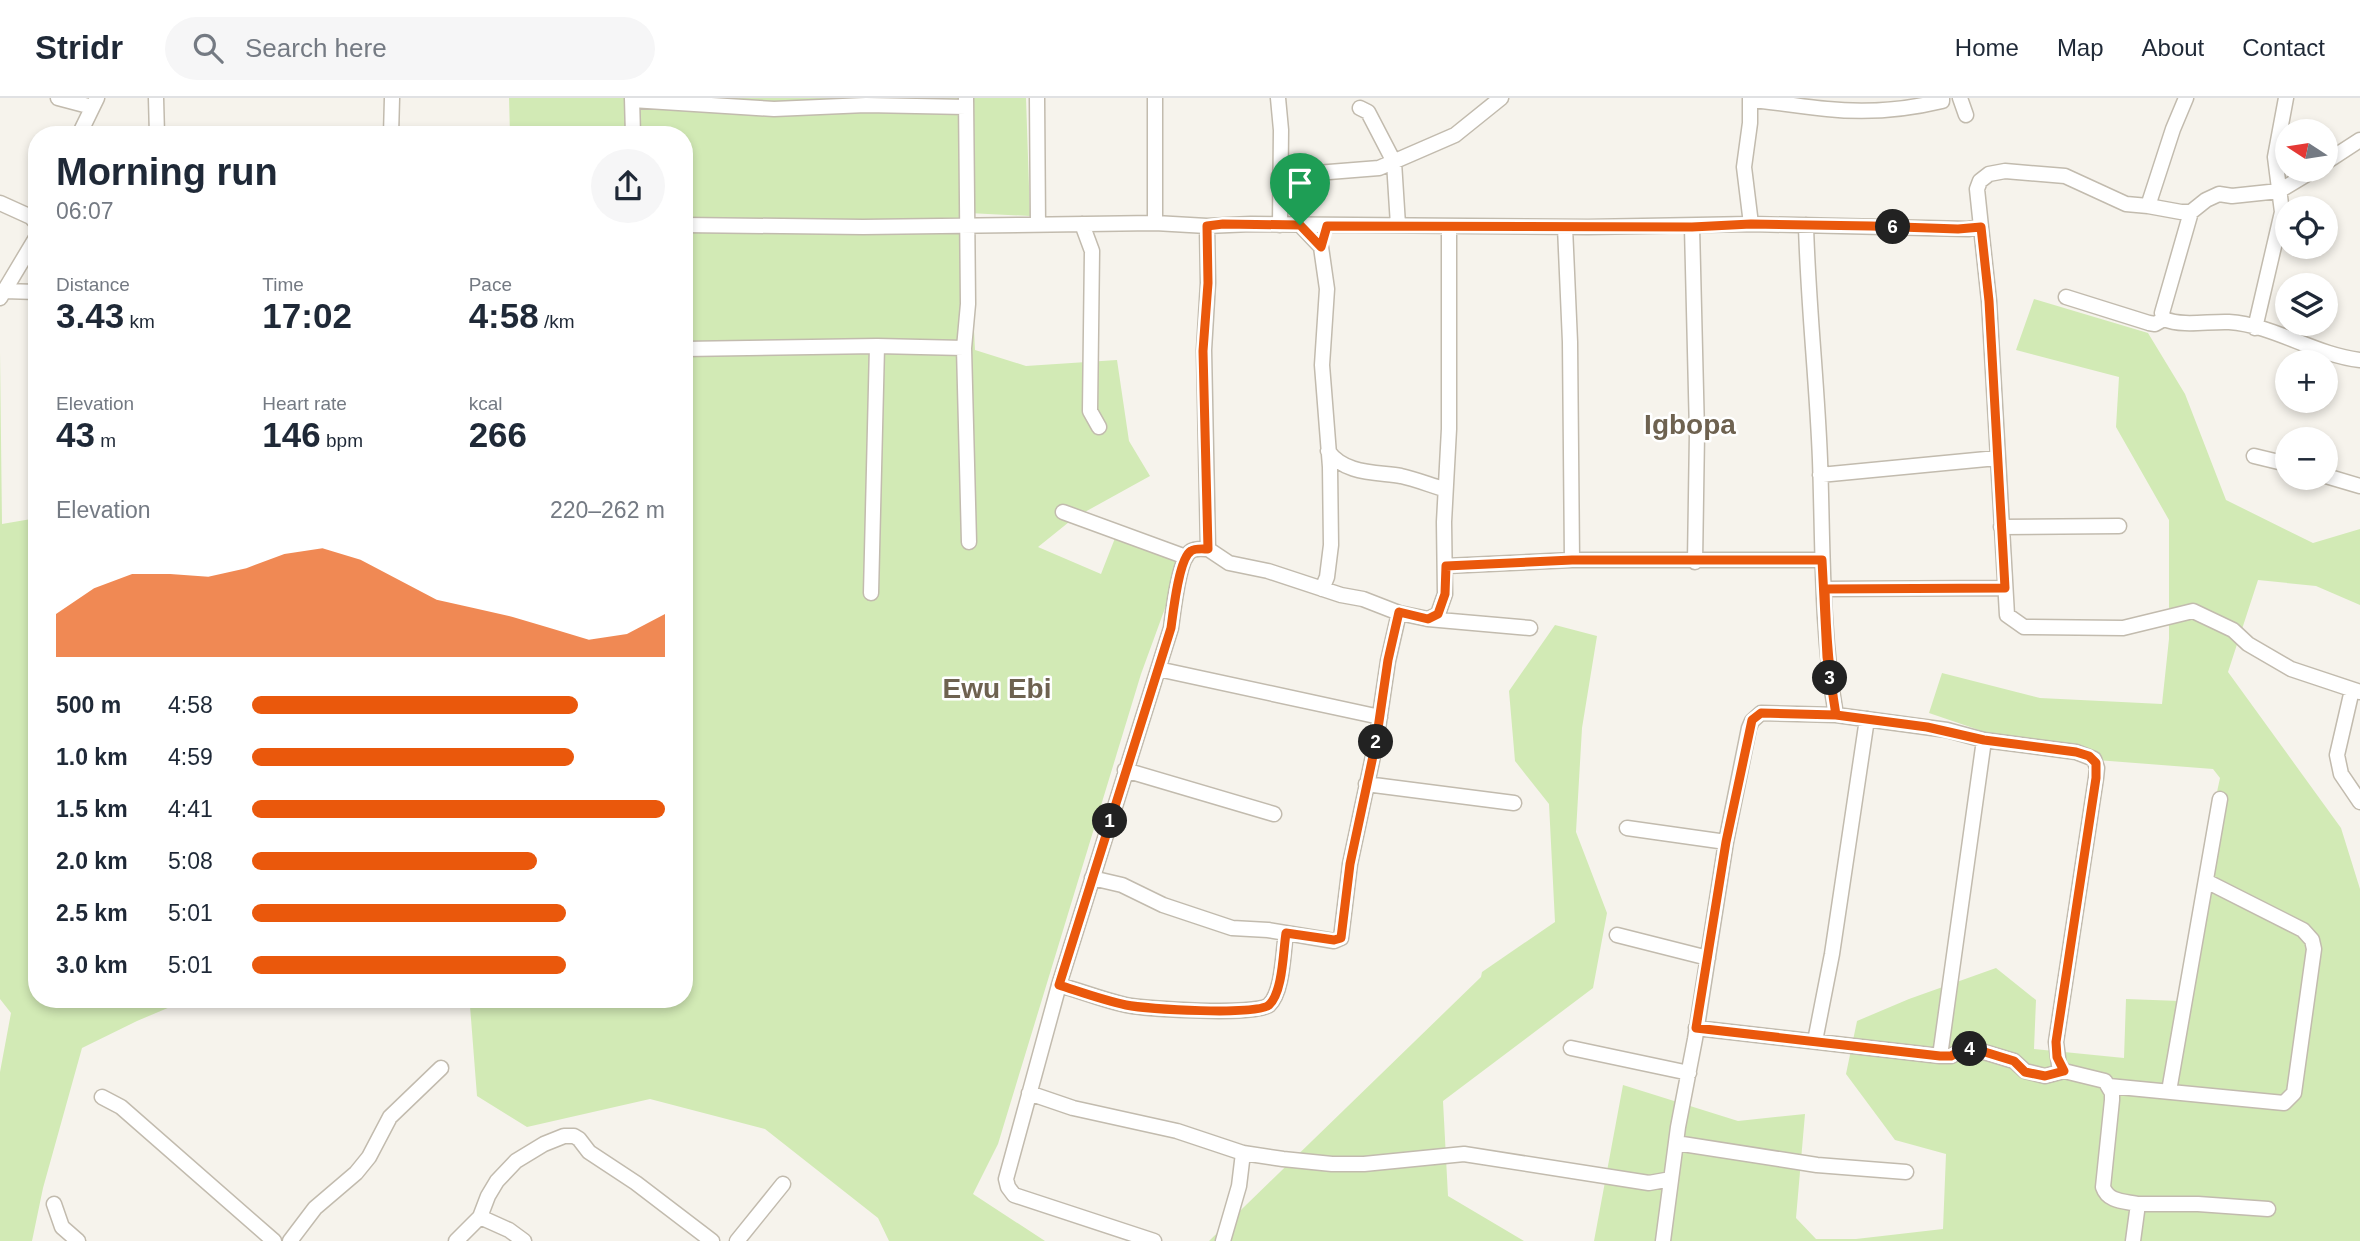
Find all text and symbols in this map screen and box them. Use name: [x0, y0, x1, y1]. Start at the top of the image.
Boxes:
search box: [165, 17, 655, 80]
text: Stridr: [35, 29, 123, 66]
icon: search: [189, 29, 227, 67]
text: Search here: [245, 33, 387, 63]
text: Home: [1955, 34, 2019, 61]
text: Map: [2057, 34, 2104, 61]
text: About: [2142, 34, 2204, 61]
text: Contact: [2242, 34, 2325, 61]
north arrow: [2275, 119, 2338, 182]
map controls: [2275, 119, 2338, 490]
button: share: [591, 149, 665, 223]
text: Morning run: [56, 151, 278, 193]
pin: [1270, 153, 1330, 225]
icon: arrive: [1281, 164, 1319, 202]
button: locate: [2275, 196, 2338, 259]
text: 06:07: [56, 198, 114, 224]
pin: 6: [1876, 209, 1910, 244]
text: 6: [1887, 216, 1898, 237]
button: layers: [2275, 273, 2338, 336]
text: Distance: [56, 274, 130, 295]
text: Time: [262, 274, 304, 295]
text: Pace: [469, 274, 512, 295]
text: 3.43: [56, 296, 124, 335]
text: 17:02: [262, 296, 352, 335]
text: 4:58: [469, 296, 539, 335]
text: km: [124, 311, 155, 332]
text: /km: [539, 311, 575, 332]
button: +: [2275, 350, 2338, 413]
text: Elevation: [56, 393, 134, 414]
text: Heart rate: [262, 393, 347, 414]
text: kcal: [469, 393, 502, 414]
district label: Igbopa: [1644, 409, 1736, 440]
text: 43: [56, 415, 95, 454]
text: 146: [262, 415, 321, 454]
text: 266: [469, 415, 527, 454]
button: −: [2275, 427, 2338, 490]
text: m: [95, 430, 116, 451]
text: bpm: [321, 430, 363, 451]
text: Elevation: [56, 497, 151, 523]
text: 220–262 m: [550, 497, 665, 523]
pin: 3: [1812, 660, 1848, 696]
text: 3: [1824, 667, 1835, 688]
district label: Ewu Ebi: [943, 673, 1051, 704]
text: 500 m: [56, 692, 121, 718]
text: 4:58: [168, 692, 213, 718]
pin: 2: [1358, 724, 1394, 760]
text: 2: [1370, 731, 1381, 752]
text: 1.0 km: [56, 744, 128, 770]
text: 4:59: [168, 744, 213, 770]
text: 1.5 km: [56, 796, 128, 822]
text: 4:41: [168, 796, 213, 822]
pin: 1: [1092, 804, 1128, 838]
text: 1: [1104, 810, 1115, 831]
text: 2.0 km: [56, 848, 128, 874]
text: 5:08: [168, 848, 213, 874]
text: 2.5 km: [56, 900, 128, 926]
text: 5:01: [168, 900, 213, 926]
text: 3.0 km: [56, 952, 128, 978]
text: 5:01: [168, 952, 213, 978]
pin: 4: [1952, 1032, 1988, 1066]
text: 4: [1964, 1038, 1975, 1059]

